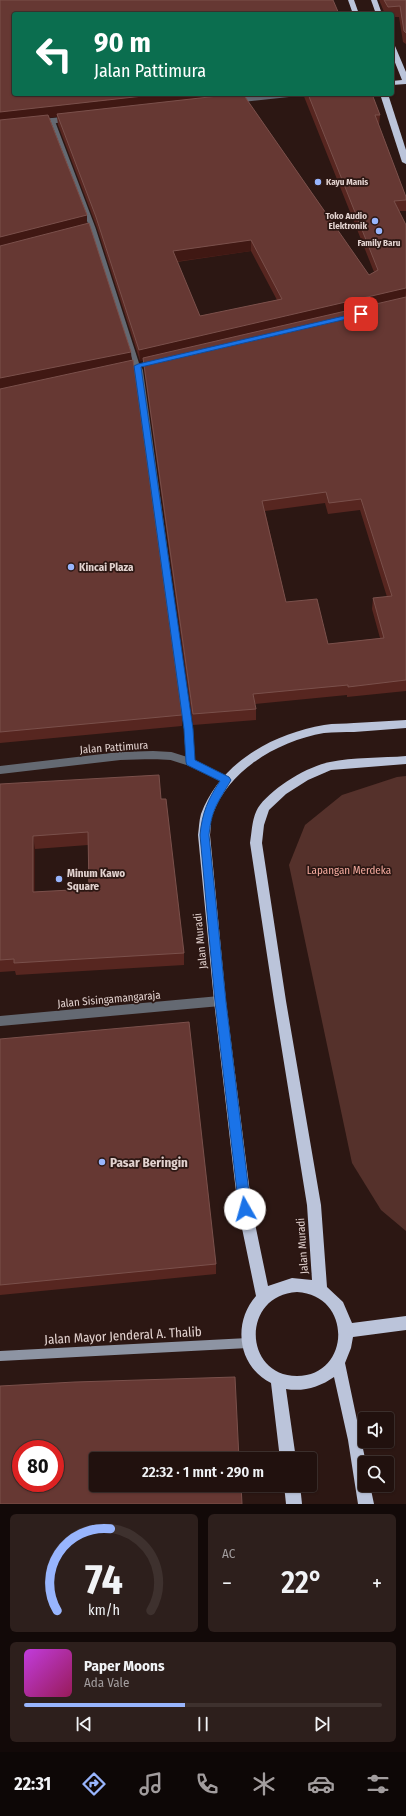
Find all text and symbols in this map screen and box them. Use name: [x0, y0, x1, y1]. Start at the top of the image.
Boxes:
text: 90 m: [94, 26, 151, 59]
icon: left: [28, 28, 80, 80]
text: Jalan Pattimura: [94, 60, 206, 82]
marker: Kayu Manis: [313, 177, 323, 187]
place label: Kayu Manis: [326, 177, 368, 187]
place label: Toko Audio Elektronik: [326, 211, 367, 231]
marker: Toko Audio Elektronik: [370, 216, 380, 226]
marker: Family Baru: [374, 226, 384, 236]
place label: Family Baru: [357, 238, 401, 248]
pin: [344, 297, 378, 331]
icon: arrive: [350, 303, 372, 325]
place label: Kincai Plaza: [79, 561, 134, 574]
marker: Kincai Plaza: [66, 562, 76, 572]
street label: Jalan Pattimura: [79, 739, 149, 756]
park label: Lapangan Merdeka: [307, 864, 391, 877]
place label: Minum Kawo Square: [67, 867, 125, 893]
marker: Minum Kawo Square: [54, 874, 64, 884]
street label: Jalan Muradi: [191, 912, 210, 969]
street label: Jalan Sisingamangaraja: [57, 989, 161, 1010]
place label: Pasar Beringin: [110, 1155, 188, 1170]
marker: Pasar Beringin: [97, 1157, 107, 1167]
position arrow: [224, 1188, 266, 1230]
street label: Jalan Muradi: [294, 1217, 311, 1274]
street label: Jalan Mayor Jenderal A. Thalib: [44, 1324, 202, 1347]
map controls: [358, 1412, 394, 1492]
button: sound: [358, 1412, 394, 1448]
speed limit sign: 80: [12, 1440, 64, 1492]
button: search: [358, 1456, 394, 1492]
text: 22:32 · 1 mnt · 290 m: [142, 1463, 264, 1481]
text: AC: [222, 1546, 235, 1561]
text: 74: [85, 1555, 123, 1605]
text: 22°: [281, 1565, 323, 1601]
text: −: [222, 1570, 232, 1597]
text: +: [372, 1570, 382, 1597]
text: km/h: [88, 1602, 120, 1619]
text: Paper Moons: [84, 1657, 165, 1675]
text: Ada Vale: [84, 1675, 129, 1690]
icon: previous: [73, 1713, 95, 1735]
icon: pause: [192, 1713, 214, 1735]
icon: next: [311, 1713, 333, 1735]
icon: directions: [80, 1770, 108, 1798]
icon: music: [137, 1770, 165, 1798]
icon: phone: [193, 1770, 221, 1798]
icon: climate: [250, 1770, 278, 1798]
icon: car: [307, 1770, 335, 1798]
icon: filters: [364, 1770, 392, 1798]
text: 22:31: [14, 1773, 51, 1795]

